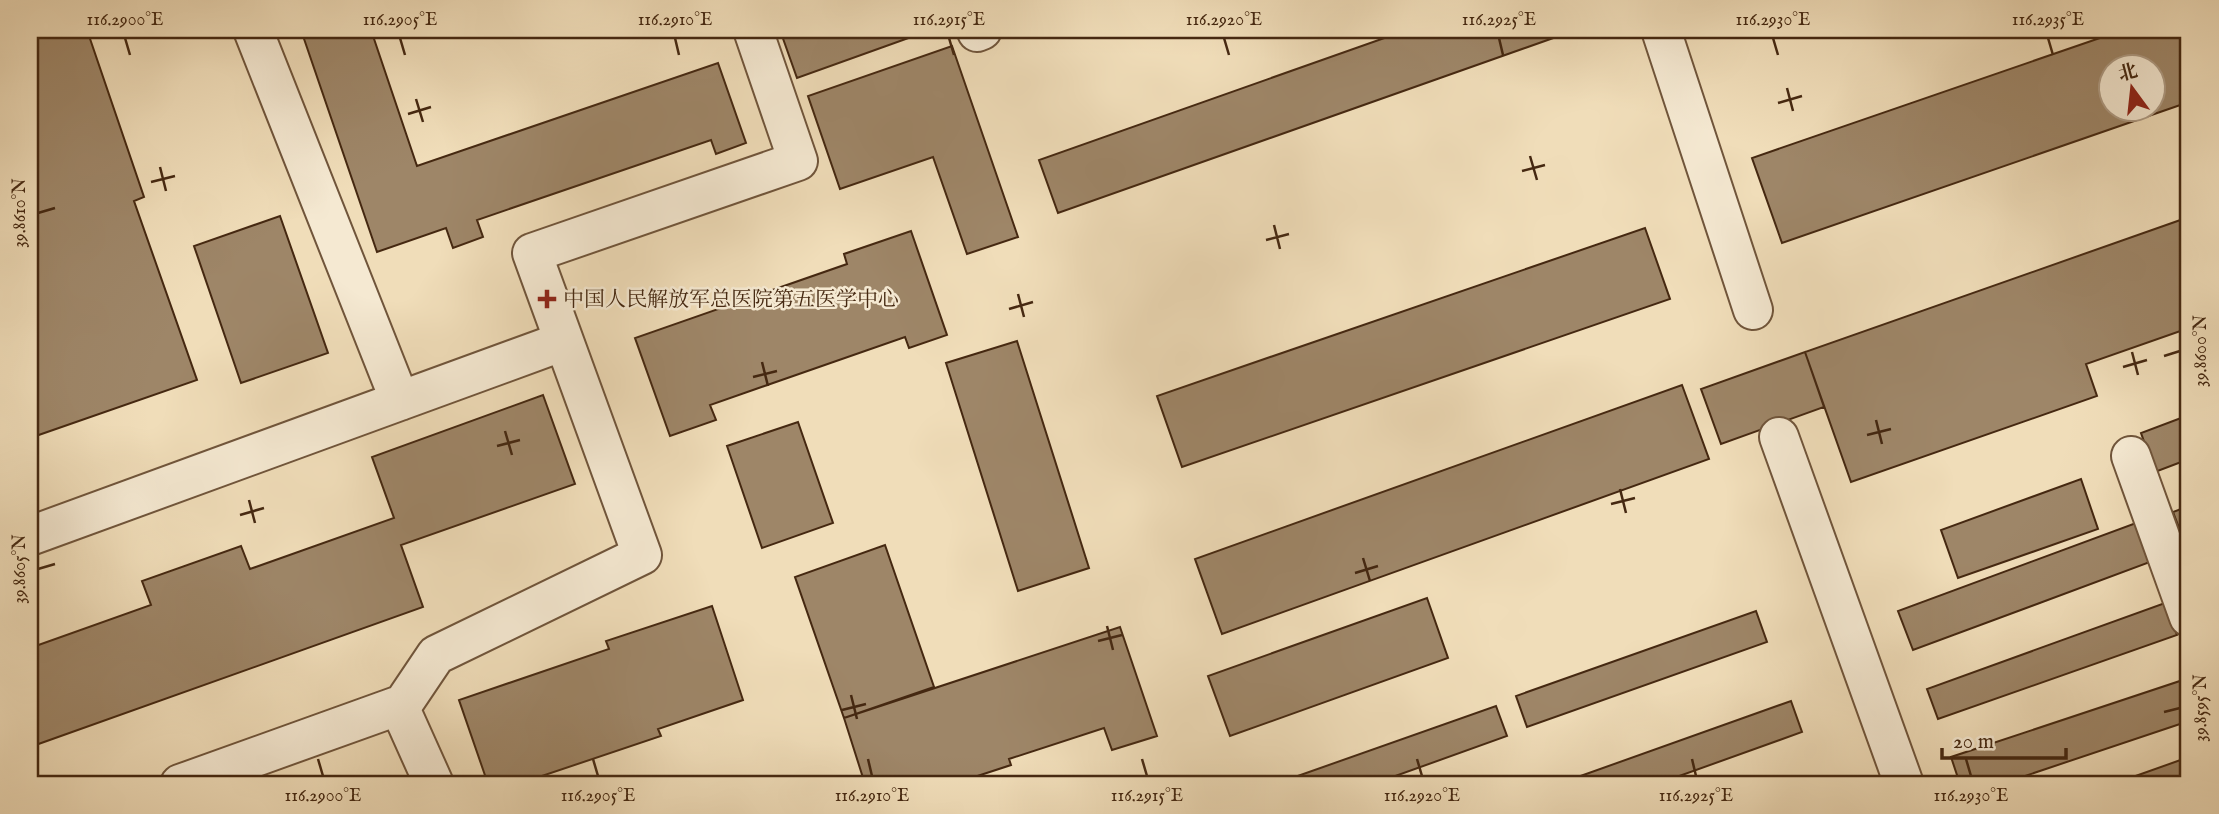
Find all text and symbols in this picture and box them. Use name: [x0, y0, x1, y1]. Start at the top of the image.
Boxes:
text: 116.2900°E: [86, 9, 164, 32]
text: 116.2905°E: [363, 9, 437, 32]
text: 116.2910°E: [638, 9, 712, 32]
text: 116.2915°E: [913, 9, 985, 32]
text: 116.2920°E: [1186, 9, 1262, 32]
text: 116.2925°E: [1462, 9, 1536, 32]
text: 116.2930°E: [1736, 9, 1810, 32]
text: 116.2935°E: [2012, 9, 2084, 32]
north arrow: [2096, 52, 2166, 122]
text: 北: [2116, 59, 2140, 88]
text: 39.8610°N: [9, 178, 32, 248]
place label: 中国人民解放军总医院第五医学中心: [563, 287, 899, 314]
marker: 中国人民解放军总医院第五医学中心: [537, 289, 557, 309]
text: 39.8600°N: [2190, 315, 2213, 387]
text: 39.8605°N: [9, 534, 32, 604]
text: 39.8595°N: [2190, 674, 2213, 742]
scale bar: [1942, 716, 2067, 760]
text: 20 m: [1953, 729, 1994, 756]
text: 116.2900°E: [284, 785, 362, 808]
text: 116.2905°E: [561, 785, 635, 808]
text: 116.2910°E: [835, 785, 909, 808]
text: 116.2915°E: [1111, 785, 1183, 808]
text: 116.2920°E: [1384, 785, 1460, 808]
text: 116.2925°E: [1659, 785, 1733, 808]
text: 116.2930°E: [1934, 785, 2008, 808]

